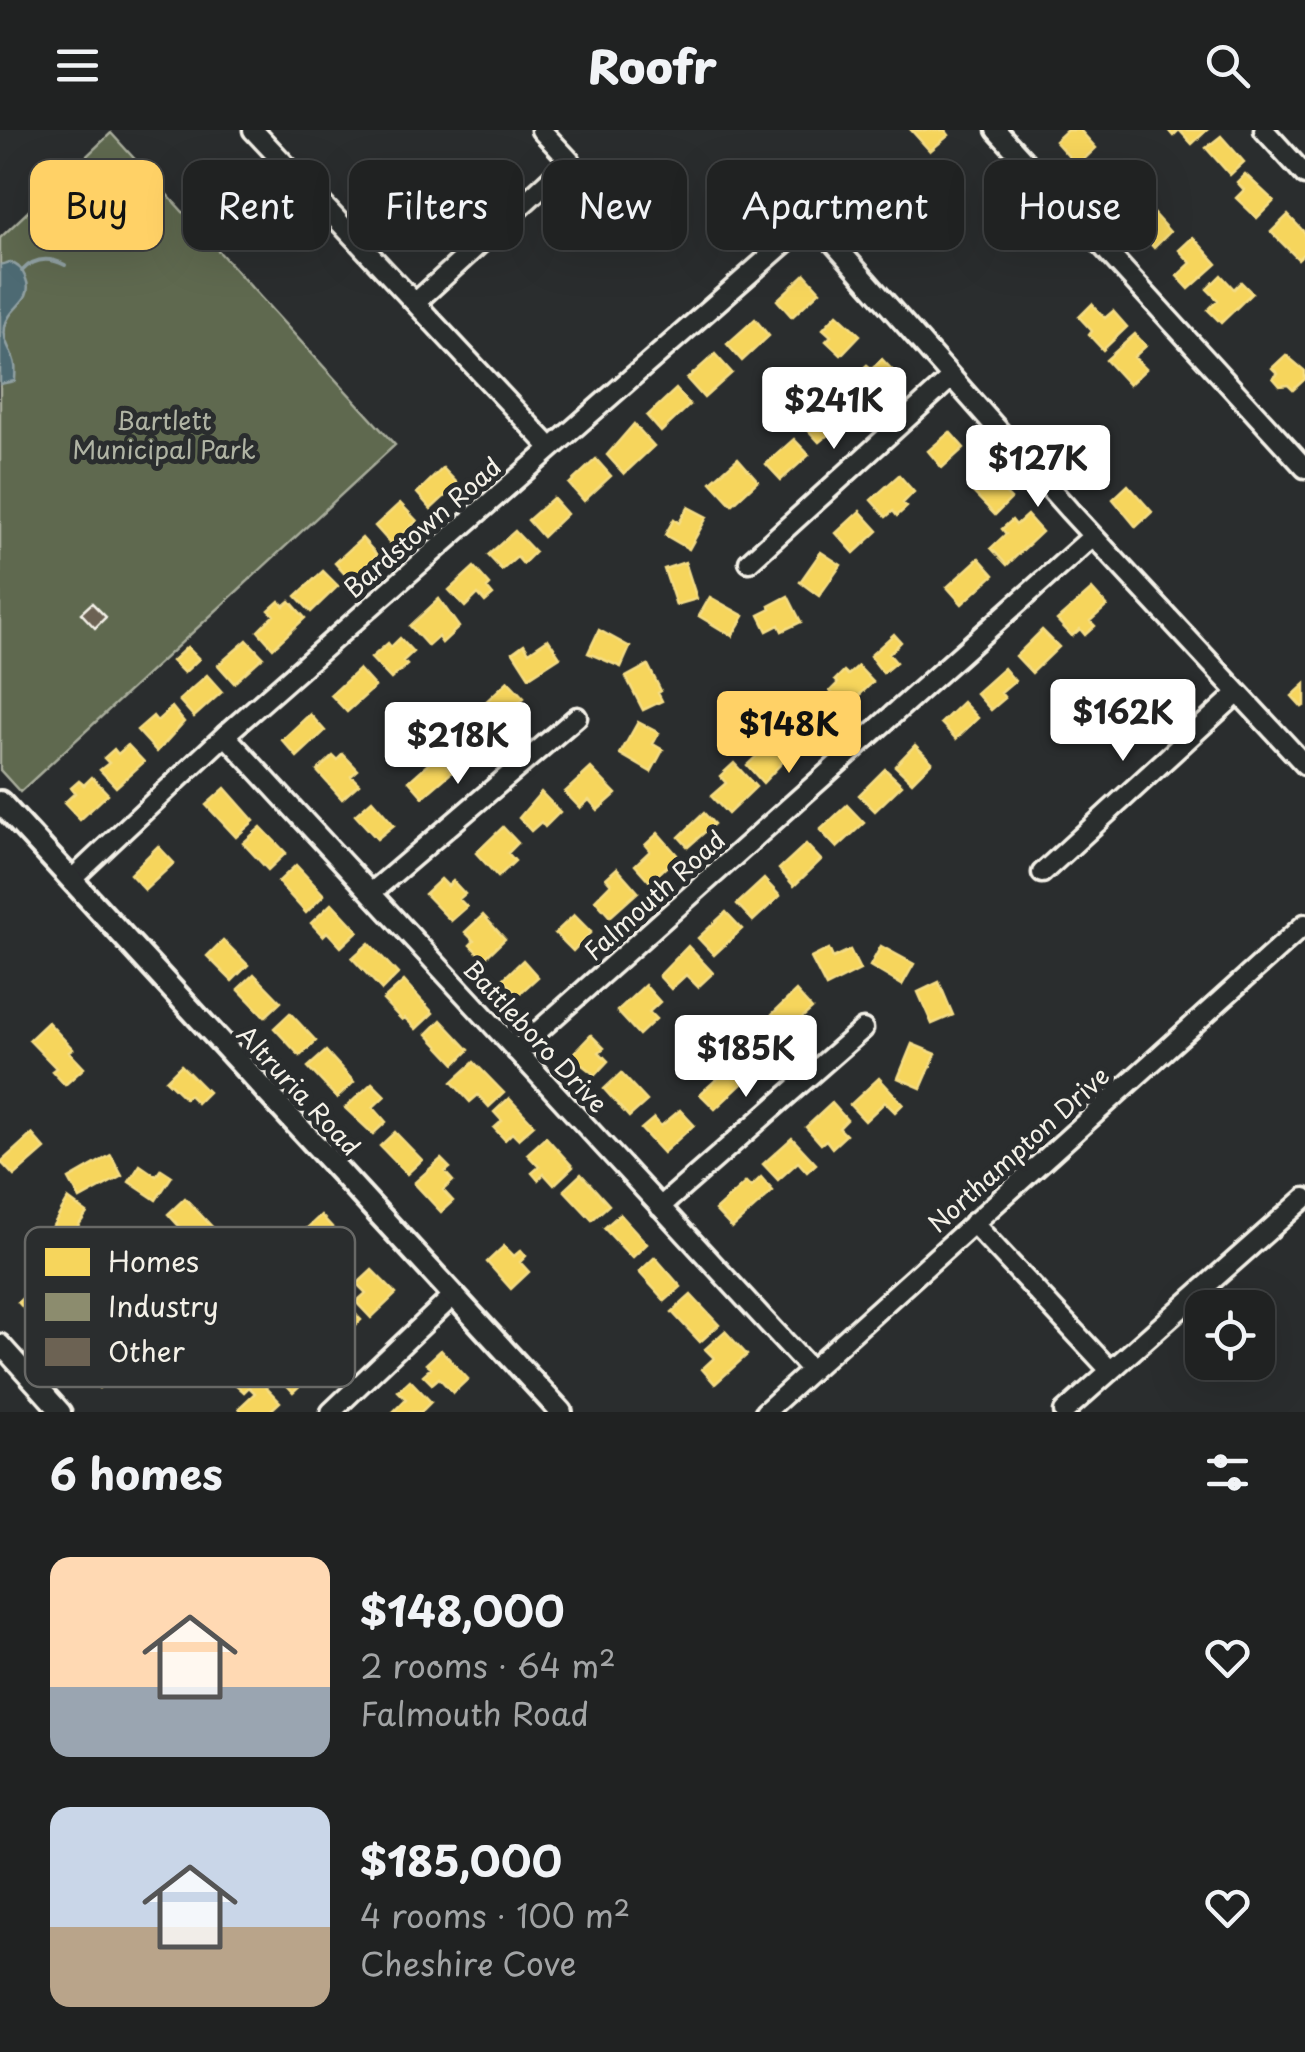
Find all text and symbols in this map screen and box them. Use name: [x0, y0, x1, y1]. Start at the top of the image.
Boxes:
text: Roofr: [588, 31, 717, 99]
icon: menu: [50, 38, 105, 93]
icon: search: [1200, 38, 1255, 93]
chip: Buy: [30, 160, 163, 250]
chip: Rent: [183, 160, 329, 250]
chip: Filters: [349, 160, 523, 250]
chip: New: [543, 160, 687, 250]
chip: Apartment: [707, 160, 964, 250]
chip: House: [984, 160, 1156, 250]
pin: $241K: [764, 367, 904, 452]
text: $241K: [784, 375, 884, 423]
park label: Bartlett Municipal Park: [72, 401, 256, 468]
pin: $127K: [968, 425, 1108, 510]
text: $127K: [988, 433, 1088, 481]
street label: Bardstown Road: [335, 448, 509, 606]
pin: $162K: [1053, 679, 1193, 764]
text: $162K: [1072, 687, 1174, 735]
pin: $148K: [719, 691, 859, 776]
text: $148K: [739, 699, 839, 747]
pin: $218K: [388, 702, 528, 787]
text: $218K: [407, 710, 509, 758]
street label: Falmouth Road: [575, 821, 733, 969]
street label: Battleboro Drive: [455, 951, 617, 1121]
pin: $185K: [676, 1015, 816, 1100]
street label: Altruria Road: [228, 1016, 370, 1164]
text: $185K: [697, 1023, 795, 1071]
street label: Northampton Drive: [919, 1057, 1117, 1241]
legend: [25, 1227, 355, 1387]
text: Homes: [108, 1239, 199, 1282]
text: Industry: [108, 1284, 219, 1327]
map controls: [1185, 1290, 1275, 1380]
button: locate: [1185, 1290, 1275, 1380]
text: Other: [108, 1329, 185, 1372]
text: 6 homes: [50, 1441, 223, 1504]
icon: filters: [1200, 1445, 1255, 1500]
text: $148,000: [360, 1578, 565, 1641]
icon: home: [130, 1597, 250, 1717]
icon: heart: [1200, 1630, 1255, 1685]
text: 2 rooms · 64 m²: [360, 1641, 616, 1689]
text: Falmouth Road: [360, 1689, 589, 1737]
text: $185,000: [360, 1828, 562, 1891]
icon: home: [130, 1847, 250, 1967]
icon: heart: [1200, 1880, 1255, 1935]
text: 4 rooms · 100 m²: [360, 1891, 630, 1939]
text: Cheshire Cove: [360, 1939, 576, 1987]

